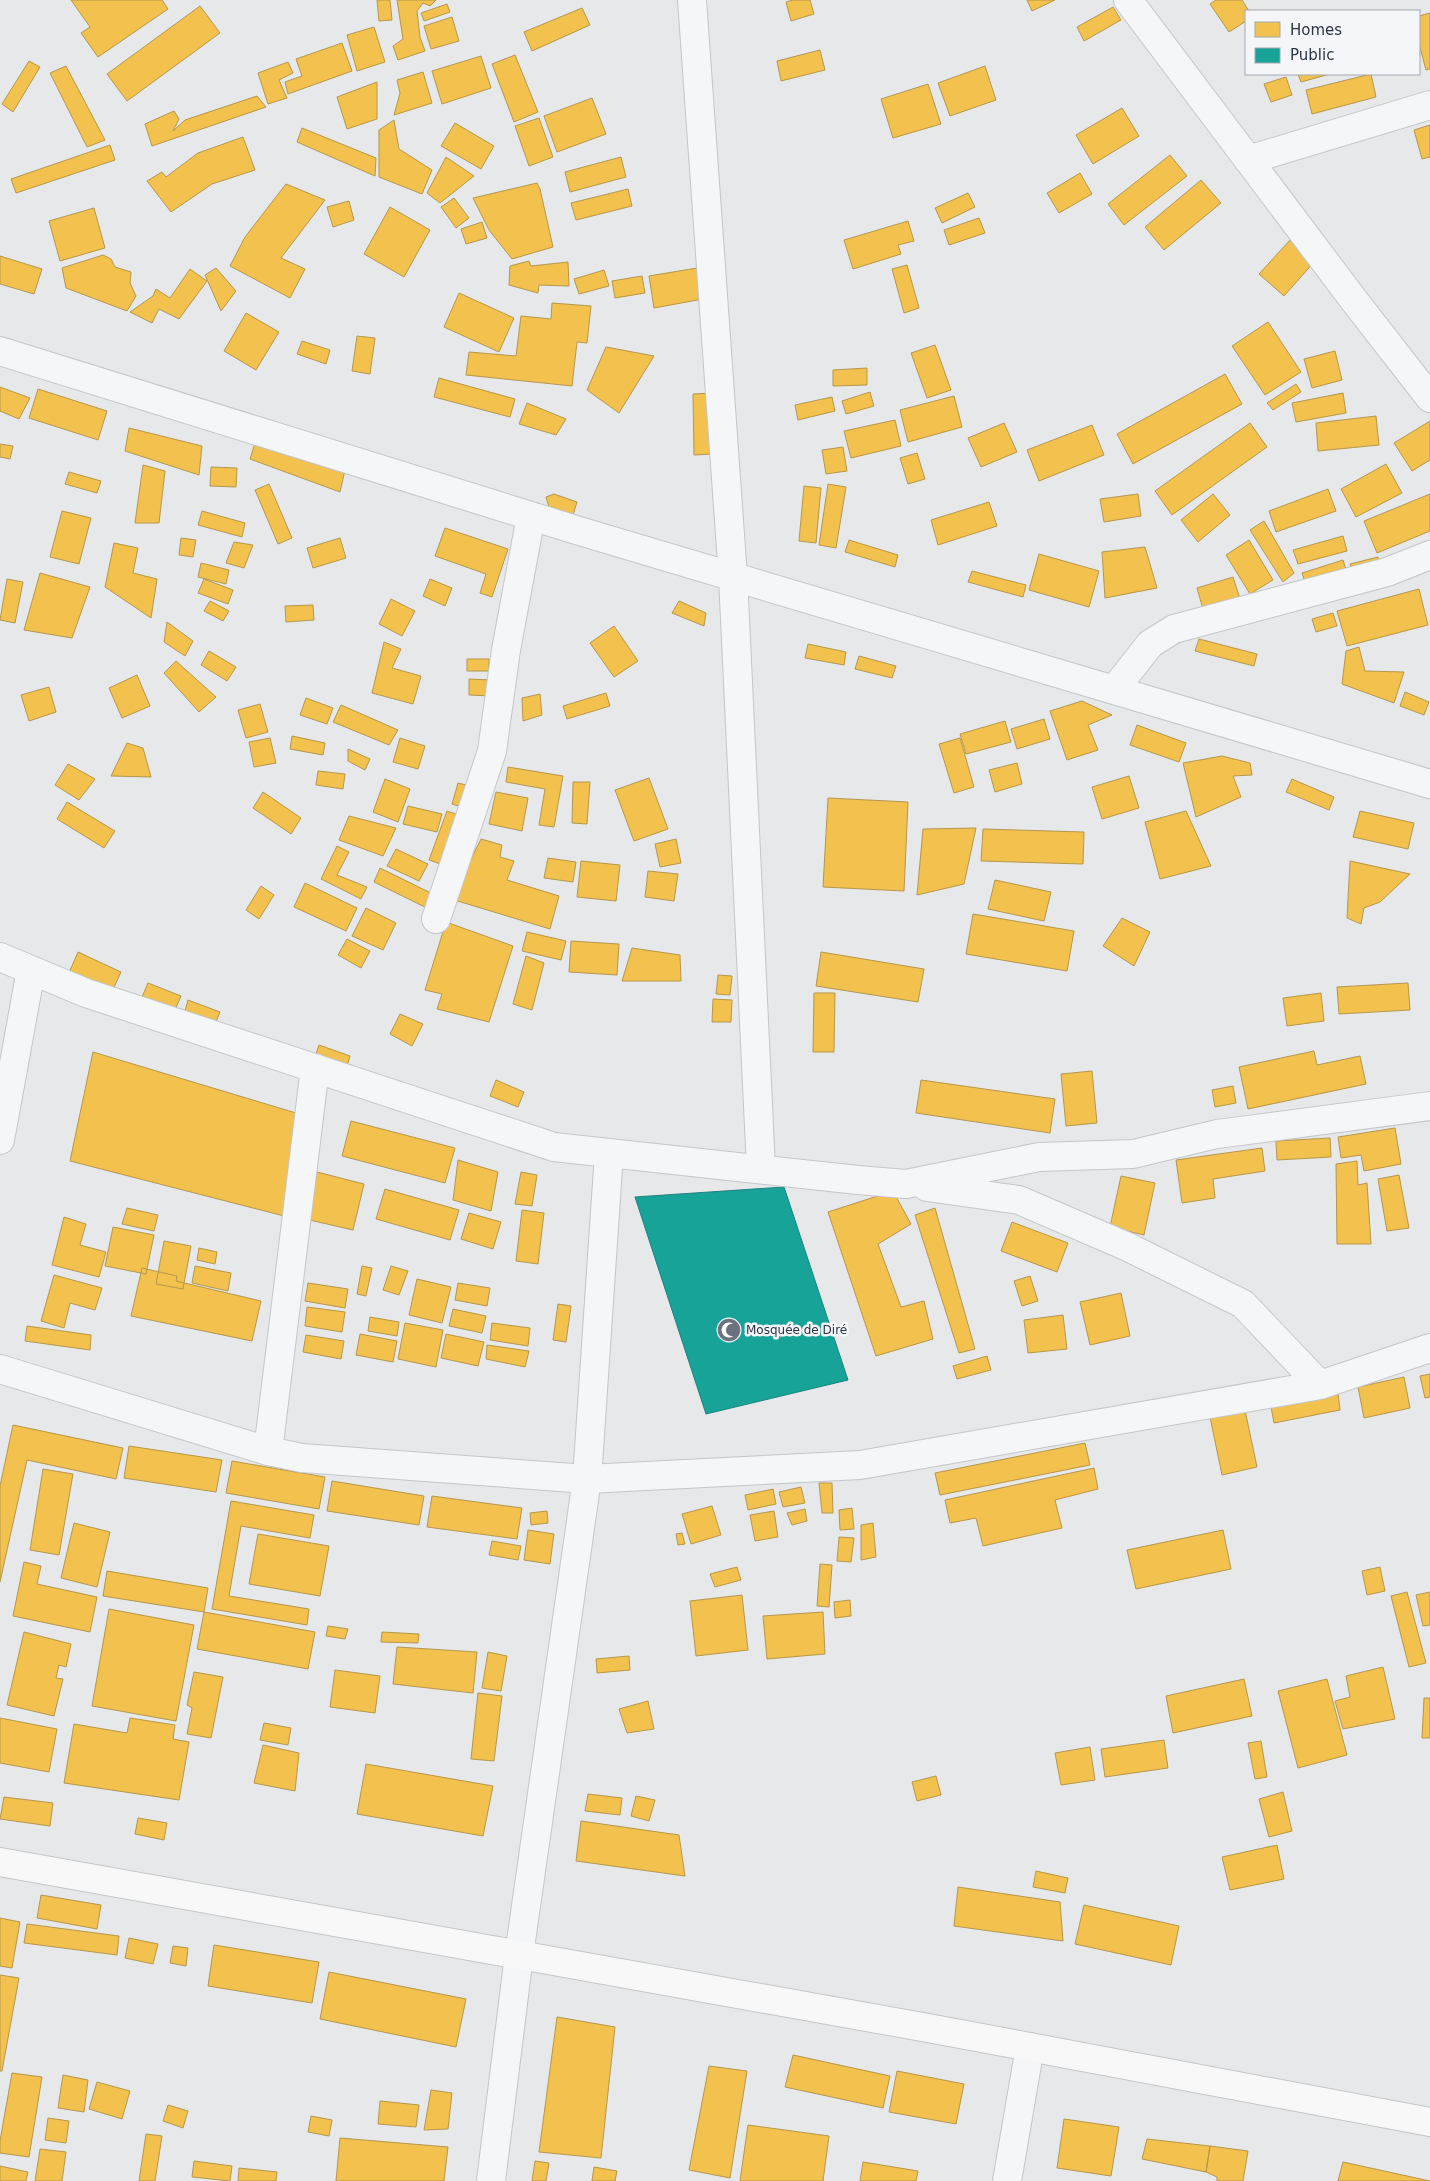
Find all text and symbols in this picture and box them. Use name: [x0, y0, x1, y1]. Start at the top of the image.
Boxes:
legend: [1245, 10, 1420, 75]
text: Homes: [1290, 21, 1342, 39]
text: Public: [1290, 46, 1334, 64]
mosque icon: Mosquée de Diré: [716, 1317, 742, 1343]
place label: Mosquée de Diré: [746, 1323, 847, 1337]

